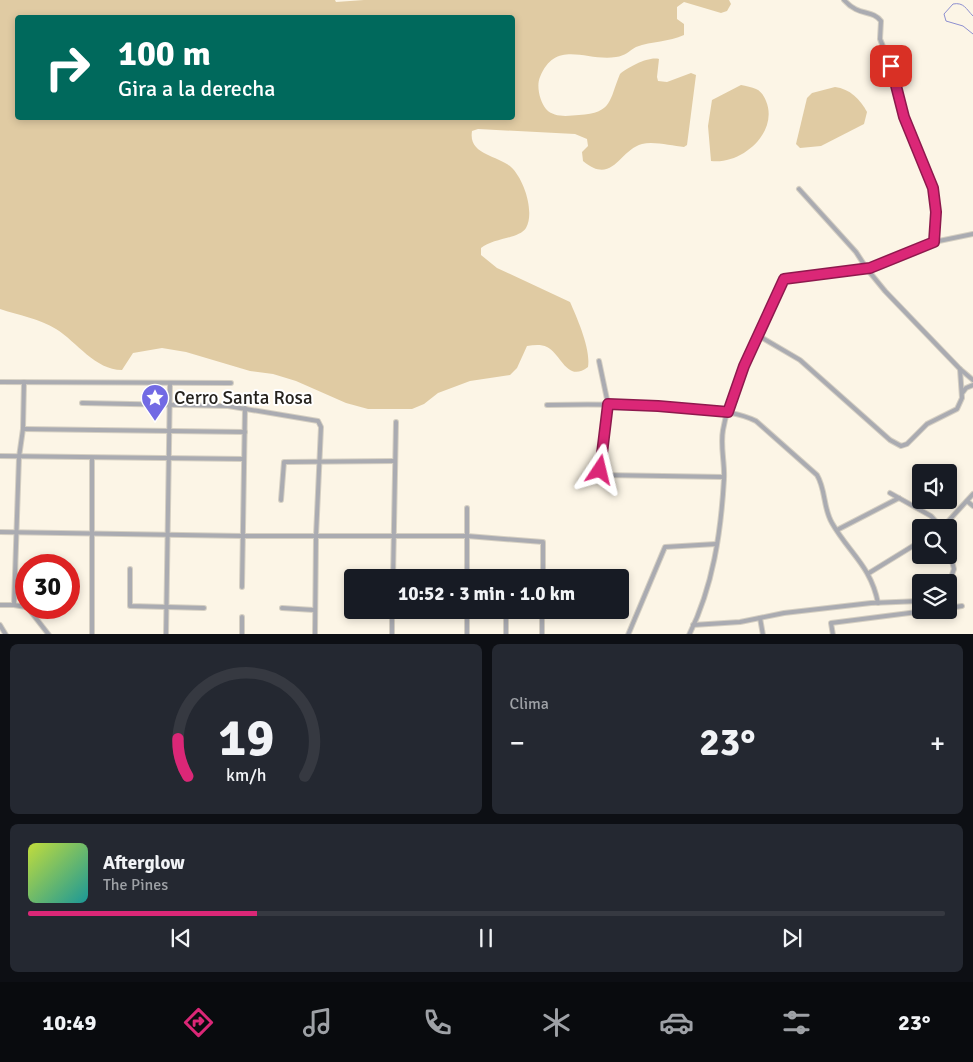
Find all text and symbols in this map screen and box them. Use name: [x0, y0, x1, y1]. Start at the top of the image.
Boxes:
text: 100 m: [118, 32, 211, 75]
icon: right: [35, 35, 100, 100]
pin: [870, 45, 912, 87]
icon: arrive: [877, 52, 905, 80]
text: Gira a la derecha: [118, 75, 275, 102]
place icon: Cerro Santa Rosa: [140, 383, 170, 422]
place label: Cerro Santa Rosa: [174, 386, 313, 410]
position arrow: [573, 443, 625, 495]
map controls: [912, 464, 957, 619]
button: sound: [912, 464, 957, 509]
button: search: [912, 519, 957, 564]
speed limit sign: 30: [15, 554, 80, 619]
button: layers: [912, 574, 957, 619]
text: 10:52 · 3 min · 1.0 km: [398, 582, 575, 606]
text: Clima: [510, 694, 549, 714]
text: 19: [218, 706, 274, 770]
text: 23°: [699, 719, 755, 766]
text: −: [510, 726, 525, 760]
text: +: [930, 726, 945, 760]
text: km/h: [226, 764, 266, 786]
text: Afterglow: [103, 851, 185, 875]
text: The Pines: [103, 875, 168, 895]
icon: previous: [167, 924, 195, 952]
icon: pause: [472, 924, 500, 952]
icon: next: [778, 924, 806, 952]
icon: directions: [181, 1005, 216, 1040]
icon: music: [300, 1005, 335, 1040]
icon: phone: [420, 1005, 455, 1040]
icon: climate: [539, 1005, 574, 1040]
icon: car: [659, 1005, 694, 1040]
icon: filters: [779, 1005, 814, 1040]
text: 10:49: [42, 1009, 96, 1036]
text: 23°: [898, 1009, 931, 1036]

